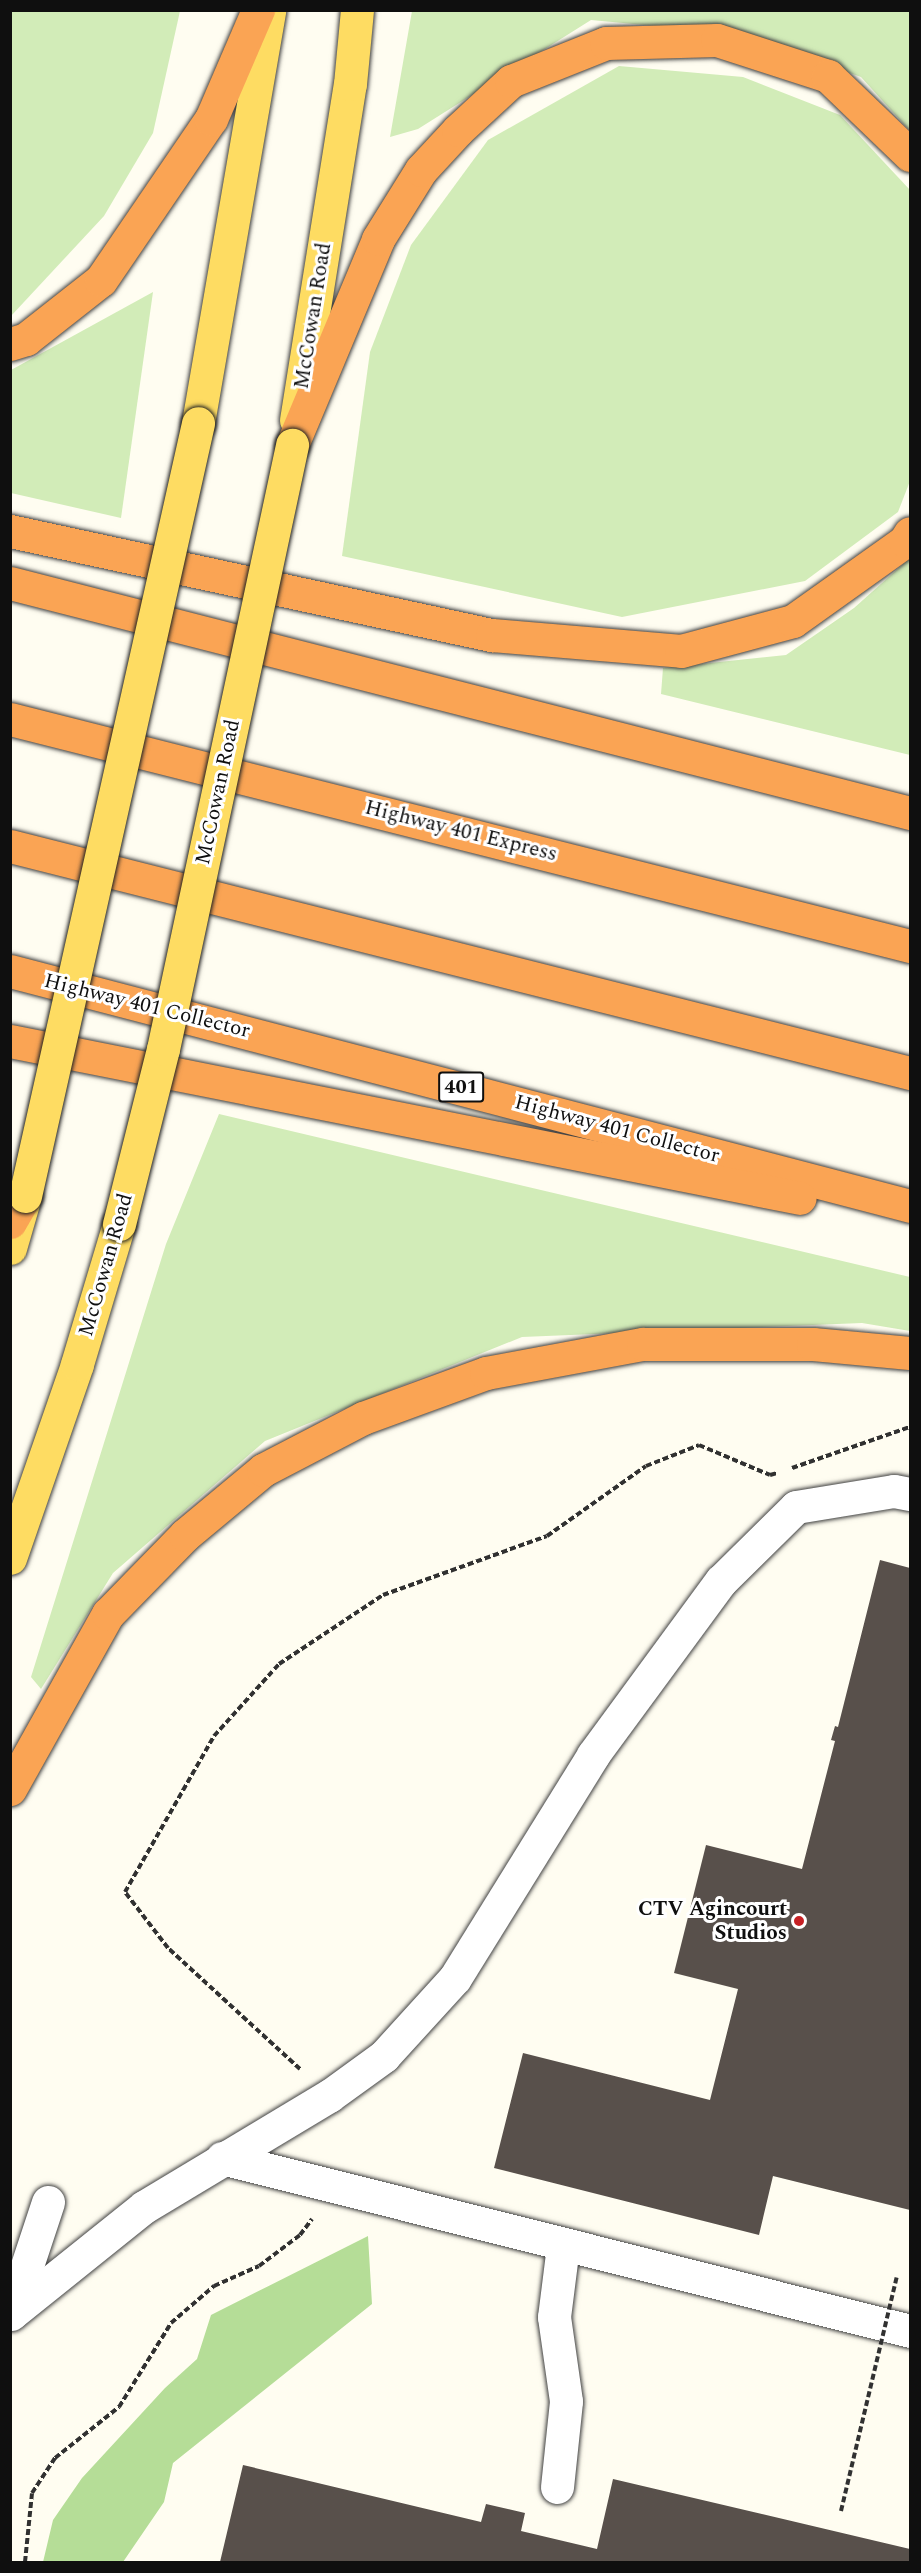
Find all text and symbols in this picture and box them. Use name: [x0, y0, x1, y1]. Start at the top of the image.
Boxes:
street label: McCowan Road: [289, 241, 337, 391]
street label: McCowan Road: [190, 717, 246, 867]
street label: Highway 401 Express: [362, 795, 560, 867]
street label: Highway 401 Collector: [42, 968, 252, 1044]
road number: 401: [437, 1070, 485, 1104]
street label: Highway 401 Collector: [512, 1090, 722, 1168]
street label: McCowan Road: [74, 1191, 138, 1339]
place label: CTV Agincourt Studios: [638, 1896, 787, 1946]
marker: CTV Agincourt Studios: [792, 1914, 806, 1928]

